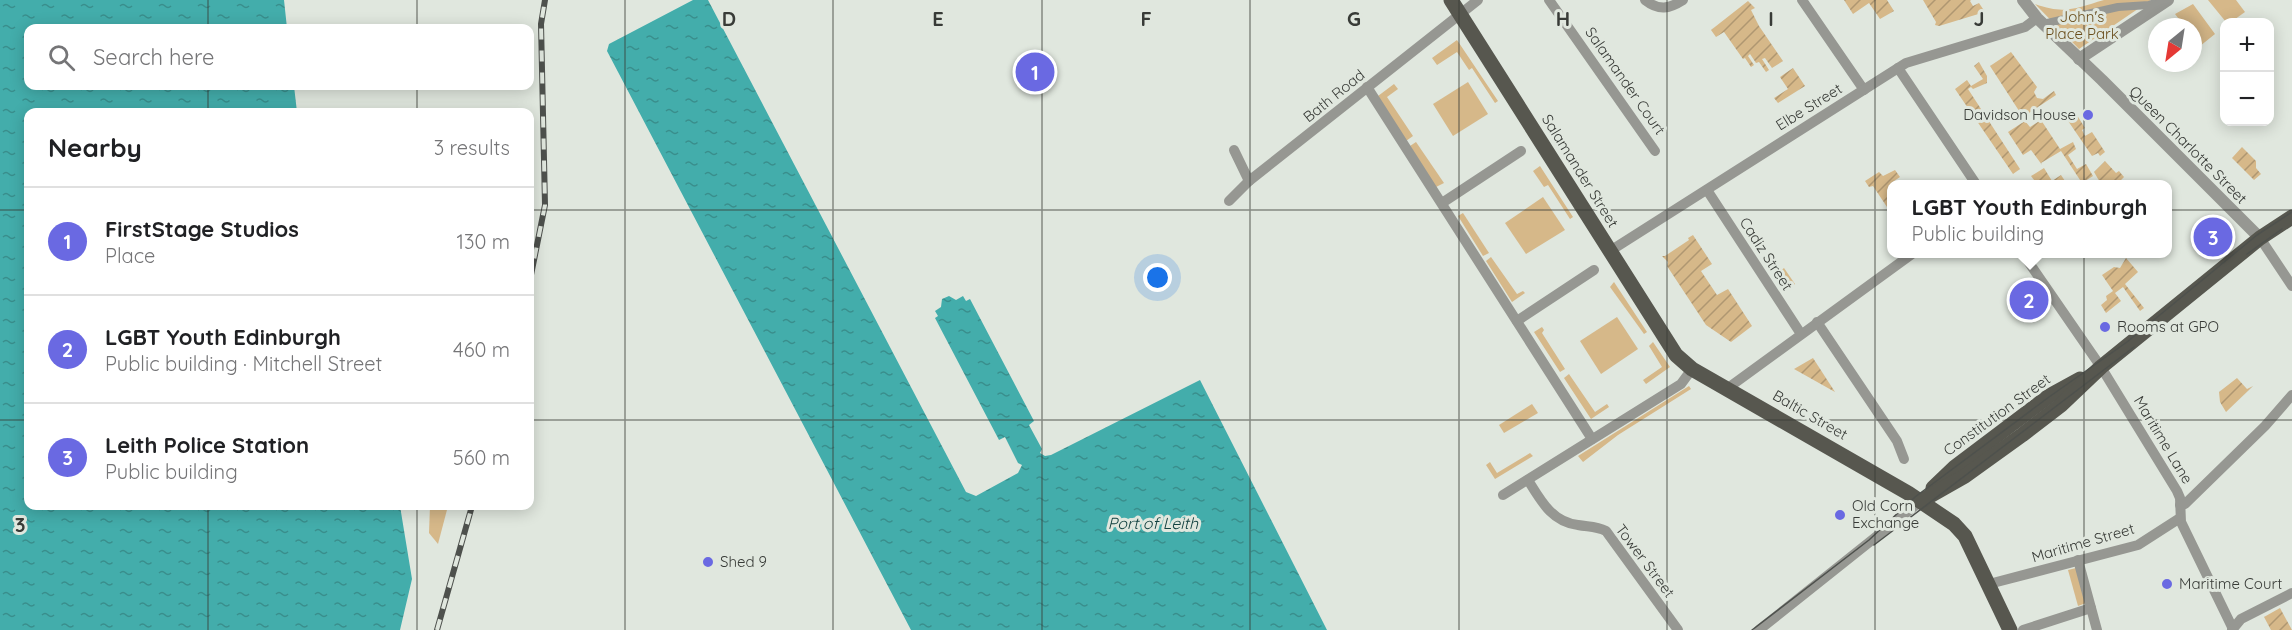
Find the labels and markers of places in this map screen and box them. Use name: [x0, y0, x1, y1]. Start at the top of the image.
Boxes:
pin: 1: [1016, 50, 1054, 94]
place label: Davidson House: [1963, 105, 2076, 124]
marker: Davidson House: [2081, 108, 2095, 122]
pin: 3: [2194, 214, 2232, 260]
pin: 2: [2010, 278, 2048, 322]
place label: Rooms at GPO: [2117, 317, 2219, 336]
marker: Rooms at GPO: [2098, 320, 2112, 334]
place label: Old Corn Exchange: [1852, 496, 1919, 532]
marker: Old Corn Exchange: [1833, 508, 1847, 522]
place label: Shed 9: [720, 552, 767, 571]
marker: Shed 9: [701, 555, 715, 569]
place label: Maritime Court: [2179, 574, 2282, 593]
marker: Maritime Court: [2160, 577, 2174, 591]

